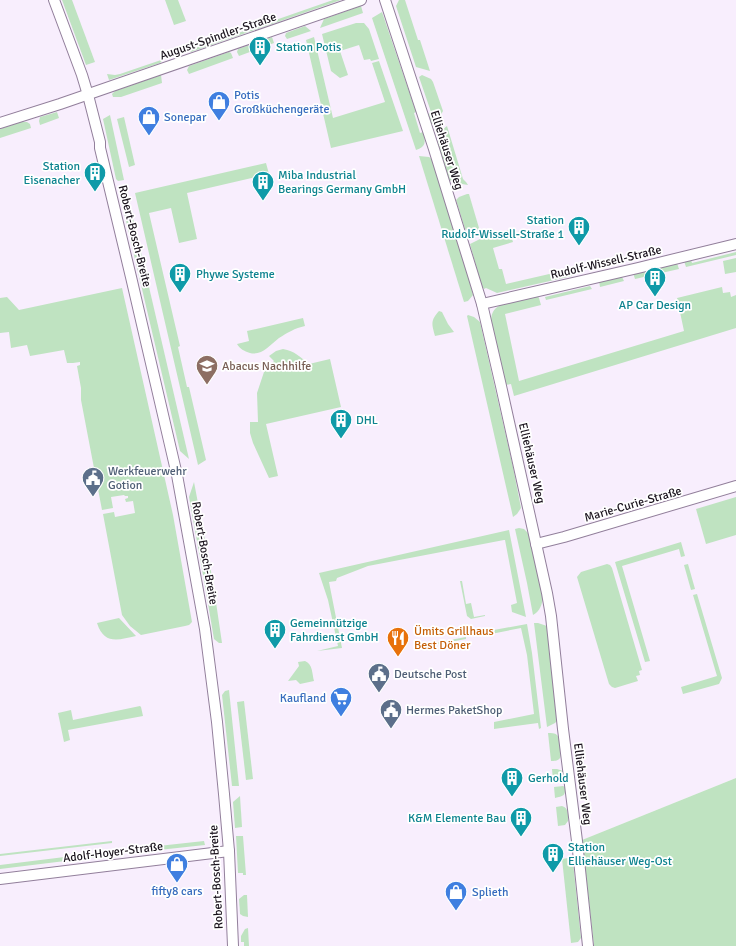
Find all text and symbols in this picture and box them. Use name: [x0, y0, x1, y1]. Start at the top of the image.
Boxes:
street label: August-Spindler-Straße: [158, 9, 278, 63]
building icon: Station Potis: [247, 34, 273, 67]
place label: Station Potis: [276, 40, 341, 55]
place label: Potis Großküchengeräte: [234, 88, 329, 117]
shop icon: Potis Großküchengeräte: [206, 89, 232, 122]
shop icon: Sonepar: [136, 104, 162, 137]
street label: Elliehäuser Weg: [427, 109, 466, 192]
place label: Sonepar: [164, 110, 207, 125]
place label: Station Eisenacher: [24, 159, 81, 188]
building icon: Station Eisenacher: [82, 160, 108, 193]
place label: Miba Industrial Bearings Germany GmbH: [278, 168, 406, 197]
building icon: Miba Industrial Bearings Germany GmbH: [250, 169, 276, 202]
street label: Robert-Bosch-Breite: [115, 184, 154, 289]
place label: Station Rudolf-Wissell-Straße 1: [441, 213, 564, 242]
building icon: Station Rudolf-Wissell-Straße 1: [566, 214, 592, 247]
street label: Rudolf-Wissell-Straße: [549, 242, 663, 283]
building icon: Phywe Systeme: [167, 261, 193, 294]
building icon: AP Car Design: [642, 265, 668, 298]
place label: Phywe Systeme: [196, 267, 275, 282]
place label: AP Car Design: [619, 298, 691, 313]
school or university icon: Abacus Nachhilfe: [194, 353, 220, 386]
place label: Abacus Nachhilfe: [222, 359, 311, 374]
building icon: DHL: [328, 407, 354, 440]
place label: DHL: [356, 413, 378, 428]
street label: Elliehäuser Weg: [515, 421, 548, 505]
place label: Werkfeuerwehr Gotion: [108, 464, 187, 493]
public building icon: Werkfeuerwehr Gotion: [80, 465, 106, 498]
street label: Marie-Curie-Straße: [583, 483, 684, 526]
street label: Robert-Bosch-Breite: [188, 500, 221, 606]
place label: Gemeinnützige Fahrdienst GmbH: [290, 616, 379, 645]
building icon: Gemeinnützige Fahrdienst GmbH: [262, 617, 288, 650]
place label: Ümits Grillhaus Best Döner: [414, 624, 494, 653]
restaurant icon: Ümits Grillhaus Best Döner: [385, 625, 411, 658]
public building icon: Deutsche Post: [366, 661, 392, 694]
place label: Deutsche Post: [394, 667, 467, 682]
supermarket icon: Kaufland: [328, 685, 354, 718]
place label: Kaufland: [280, 691, 326, 706]
public building icon: Hermes PaketShop: [378, 697, 404, 730]
place label: Hermes PaketShop: [406, 703, 502, 718]
street label: Elliehäuser Weg: [570, 742, 595, 826]
building icon: Gerhold: [499, 765, 525, 798]
place label: Gerhold: [528, 771, 569, 786]
building icon: K&M Elemente Bau: [508, 805, 534, 838]
place label: K&M Elemente Bau: [408, 811, 506, 826]
street label: Robert-Bosch-Breite: [206, 824, 227, 929]
street label: Adolf-Hoyer-Straße: [62, 839, 164, 866]
place label: Station Elliehäuser Weg-Ost: [568, 840, 672, 869]
building icon: Station Elliehäuser Weg-Ost: [540, 841, 566, 874]
shop icon: fifty8 cars: [164, 851, 190, 884]
shop icon: Splieth: [443, 879, 469, 912]
place label: fifty8 cars: [152, 884, 202, 899]
place label: Splieth: [472, 885, 508, 900]

